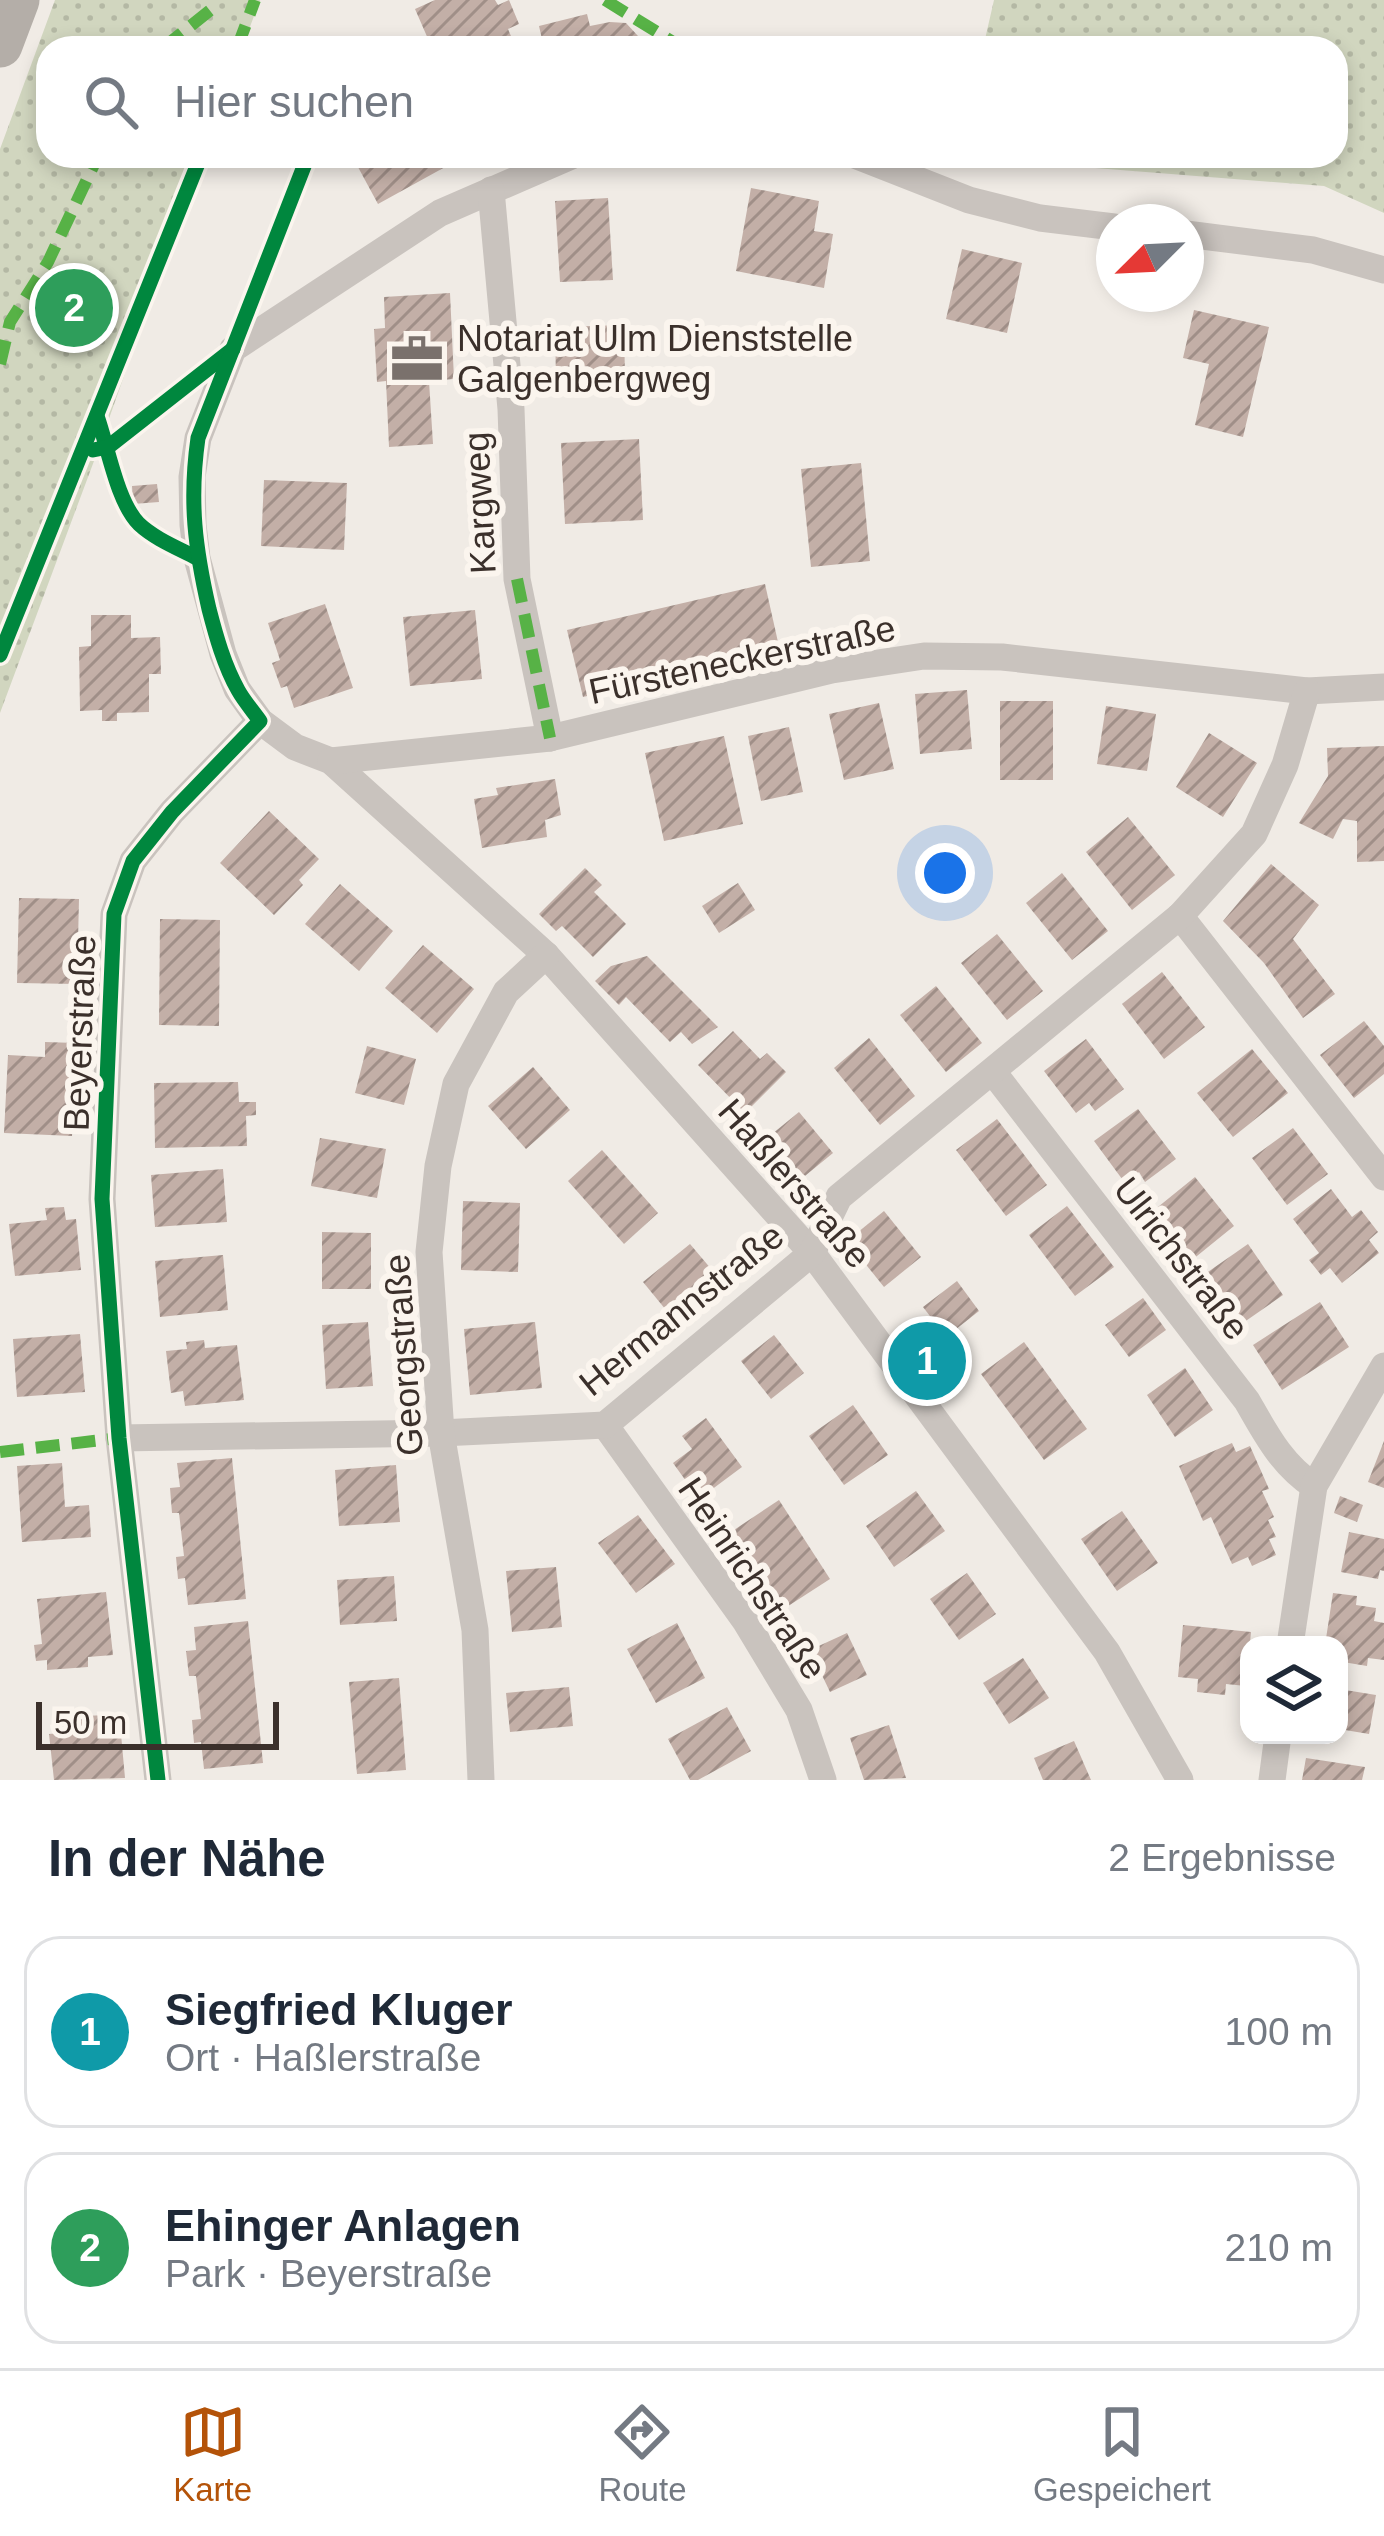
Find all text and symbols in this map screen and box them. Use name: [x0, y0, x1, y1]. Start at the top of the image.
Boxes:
search box: [36, 36, 1348, 168]
icon: search: [78, 69, 144, 135]
text: Hier suchen: [174, 76, 414, 127]
north arrow: [1096, 204, 1204, 312]
pin: 2: [35, 263, 113, 353]
place label: Notariat Ulm Dienststelle Galgenbergweg: [457, 318, 853, 400]
office icon: Notariat Ulm Dienststelle Galgenbergweg: [388, 330, 446, 388]
street label: Kargweg: [455, 431, 504, 575]
street label: Fürsteneckerstraße: [585, 607, 899, 712]
your location: [915, 843, 975, 903]
street label: Beyerstraße: [56, 934, 103, 1132]
street label: Haßlerstraße: [710, 1091, 879, 1276]
street label: Ulrichstraße: [1106, 1169, 1257, 1347]
street label: Hermannstraße: [571, 1215, 791, 1404]
street label: Georgstraße: [376, 1253, 431, 1457]
pin: 1: [888, 1316, 966, 1406]
street label: Heinrichstraße: [670, 1470, 835, 1687]
map controls: [1240, 1636, 1348, 1744]
button: layers: [1240, 1636, 1348, 1744]
scale bar: [36, 1696, 279, 1749]
text: 50 m: [54, 1704, 127, 1741]
text: In der Nähe: [48, 1830, 326, 1887]
text: 2 Ergebnisse: [1108, 1836, 1336, 1879]
text: Siegfried Kluger: [165, 1984, 513, 2035]
text: 1: [79, 2010, 101, 2053]
text: 100 m: [1225, 2010, 1333, 2053]
text: Ort · Haßlerstraße: [165, 2036, 481, 2079]
text: Ehinger Anlagen: [165, 2200, 521, 2251]
text: 2: [79, 2226, 101, 2269]
text: 210 m: [1225, 2226, 1333, 2269]
text: Park · Beyerstraße: [165, 2252, 492, 2295]
tab: Karte: [173, 2399, 252, 2509]
tab: Route: [598, 2399, 687, 2509]
tab: Gespeichert: [1033, 2399, 1211, 2509]

